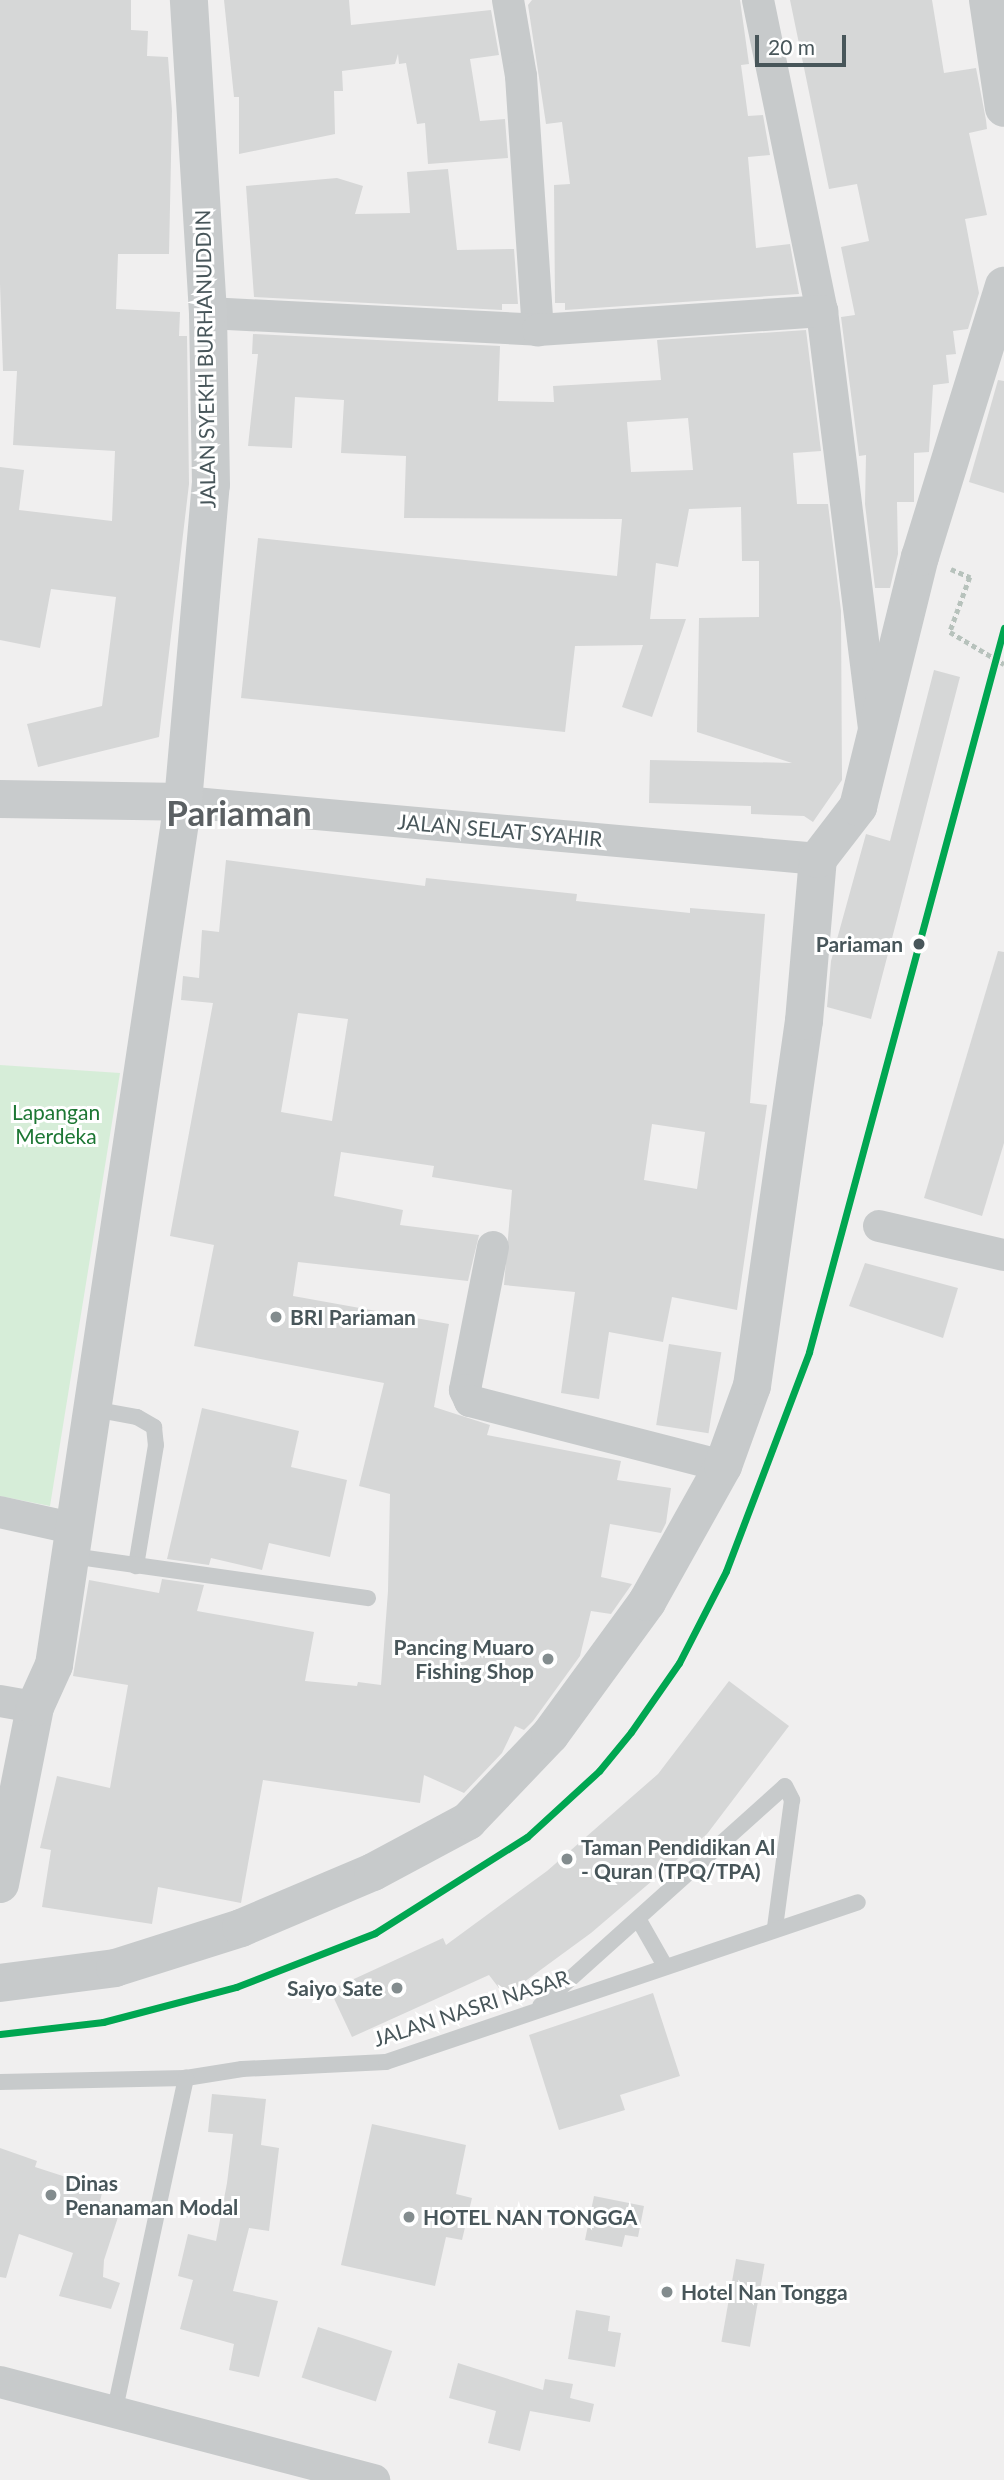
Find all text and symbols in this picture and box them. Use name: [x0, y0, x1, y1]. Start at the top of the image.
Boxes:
scale bar: [759, 21, 850, 65]
text: 20 m: [768, 34, 815, 59]
street label: JALAN SYEKH BURHANUDDIN: [190, 209, 220, 509]
district label: Pariaman: [166, 791, 312, 833]
street label: JALAN SELAT SYAHIR: [396, 808, 604, 852]
place label: Pariaman: [816, 931, 903, 957]
marker: Pariaman: [909, 934, 929, 954]
park label: Lapangan Merdeka: [12, 1099, 100, 1149]
place label: BRI Pariaman: [290, 1304, 416, 1330]
marker: BRI Pariaman: [268, 1309, 284, 1325]
place label: Pancing Muaro Fishing Shop: [394, 1634, 534, 1684]
marker: Pancing Muaro Fishing Shop: [540, 1651, 556, 1667]
place label: Taman Pendidikan Al - Quran (TPQ/TPA): [581, 1834, 776, 1884]
marker: Taman Pendidikan Al - Quran (TPQ/TPA): [559, 1851, 575, 1867]
street label: JALAN NASRI NASAR: [370, 1964, 572, 2052]
place label: Saiyo Sate: [287, 1975, 383, 2001]
marker: Saiyo Sate: [389, 1980, 405, 1996]
place label: Dinas Penanaman Modal: [65, 2170, 238, 2220]
marker: Dinas Penanaman Modal: [43, 2187, 59, 2203]
place label: HOTEL NAN TONGGA: [423, 2204, 639, 2230]
marker: HOTEL NAN TONGGA: [401, 2209, 417, 2225]
place label: Hotel Nan Tongga: [681, 2279, 848, 2305]
marker: Hotel Nan Tongga: [659, 2284, 675, 2300]

